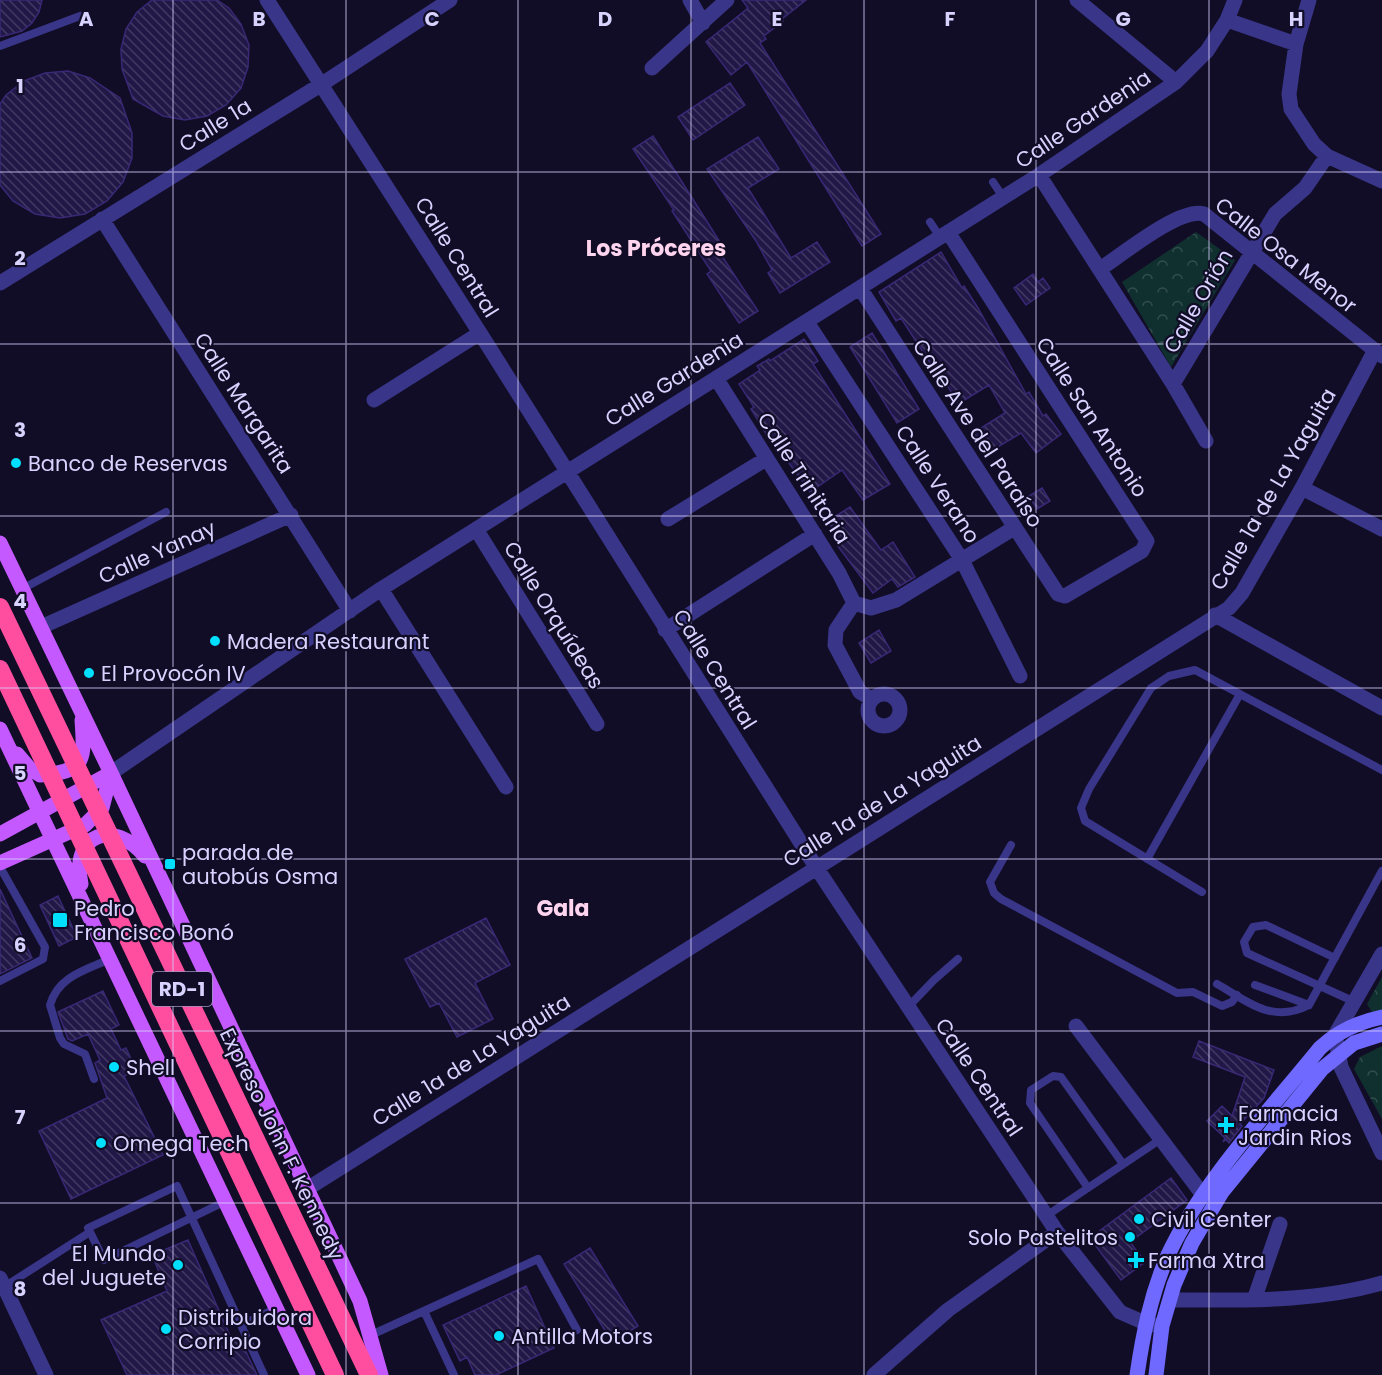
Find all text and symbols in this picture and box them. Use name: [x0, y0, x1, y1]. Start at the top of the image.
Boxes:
text: A: [79, 5, 94, 33]
text: B: [252, 5, 266, 33]
text: C: [424, 5, 440, 33]
text: D: [598, 5, 612, 33]
text: E: [772, 5, 782, 33]
text: F: [945, 5, 956, 33]
text: G: [1115, 5, 1131, 33]
text: H: [1289, 5, 1303, 33]
street label: Calle Gardenia: [1009, 63, 1157, 175]
text: 1: [16, 72, 24, 100]
street label: Calle 1a: [173, 91, 257, 159]
street label: Calle Osa Menor: [1209, 190, 1363, 320]
street label: Calle Central: [408, 191, 506, 323]
district label: Los Próceres: [586, 233, 726, 264]
text: 2: [14, 244, 26, 272]
street label: Calle Orión: [1157, 244, 1239, 358]
street label: Calle Gardenia: [599, 325, 749, 433]
street label: Calle Margarita: [188, 327, 300, 479]
street label: Calle San Antonio: [1029, 331, 1155, 503]
street label: Calle Ave del Paraíso: [906, 333, 1050, 533]
street label: Calle 1a de La Yaguita: [1203, 383, 1343, 595]
street label: Calle Trinitaria: [751, 407, 857, 549]
text: 3: [14, 416, 26, 444]
street label: Calle Verano: [889, 419, 987, 549]
place label: Banco de Reservas: [28, 449, 228, 478]
marker: Banco de Reservas: [9, 456, 23, 470]
street label: Calle Yanay: [94, 513, 220, 591]
street label: Calle Orquídeas: [497, 536, 611, 694]
text: 4: [13, 587, 27, 615]
street label: Calle Central: [666, 603, 764, 735]
place label: Madera Restaurant: [227, 627, 429, 656]
marker: Madera Restaurant: [208, 634, 222, 648]
place label: El Provocón IV: [101, 659, 246, 688]
marker: El Provocón IV: [82, 666, 96, 680]
street label: Calle 1a de La Yaguita: [777, 728, 987, 874]
text: 5: [14, 759, 27, 787]
place label: parada de autobús Osma: [182, 838, 338, 891]
marker: parada de autobús Osma: [163, 857, 177, 871]
district label: Gala: [536, 893, 590, 924]
place label: Pedro Francisco Bonó: [74, 894, 234, 947]
marker: Pedro Francisco Bonó: [51, 911, 69, 929]
text: 6: [14, 931, 26, 959]
road number: RD-1: [152, 972, 212, 1006]
street label: Calle 1a de La Yaguita: [366, 987, 576, 1133]
street label: Calle Central: [929, 1012, 1029, 1142]
street label: Expreso John F. Kennedy: [213, 1023, 351, 1265]
place label: Shell: [126, 1053, 175, 1082]
marker: Shell: [107, 1060, 121, 1074]
place label: Farmacia Jardin Rios: [1238, 1099, 1352, 1152]
text: 7: [15, 1103, 26, 1131]
marker: Farmacia Jardin Rios: [1219, 1118, 1233, 1132]
place label: Omega Tech: [113, 1129, 249, 1158]
marker: Omega Tech: [94, 1136, 108, 1150]
place label: Civil Center: [1151, 1205, 1271, 1234]
marker: Civil Center: [1132, 1212, 1146, 1226]
place label: Solo Pastelitos: [968, 1223, 1118, 1252]
marker: Solo Pastelitos: [1123, 1230, 1137, 1244]
place label: El Mundo del Juguete: [42, 1239, 166, 1292]
place label: Farma Xtra: [1148, 1246, 1265, 1275]
marker: Farma Xtra: [1129, 1253, 1143, 1267]
marker: El Mundo del Juguete: [171, 1258, 185, 1272]
text: 8: [14, 1275, 26, 1303]
place label: Distribuidora Corripio: [178, 1303, 312, 1356]
marker: Distribuidora Corripio: [159, 1322, 173, 1336]
place label: Antilla Motors: [511, 1322, 653, 1351]
marker: Antilla Motors: [492, 1329, 506, 1343]

